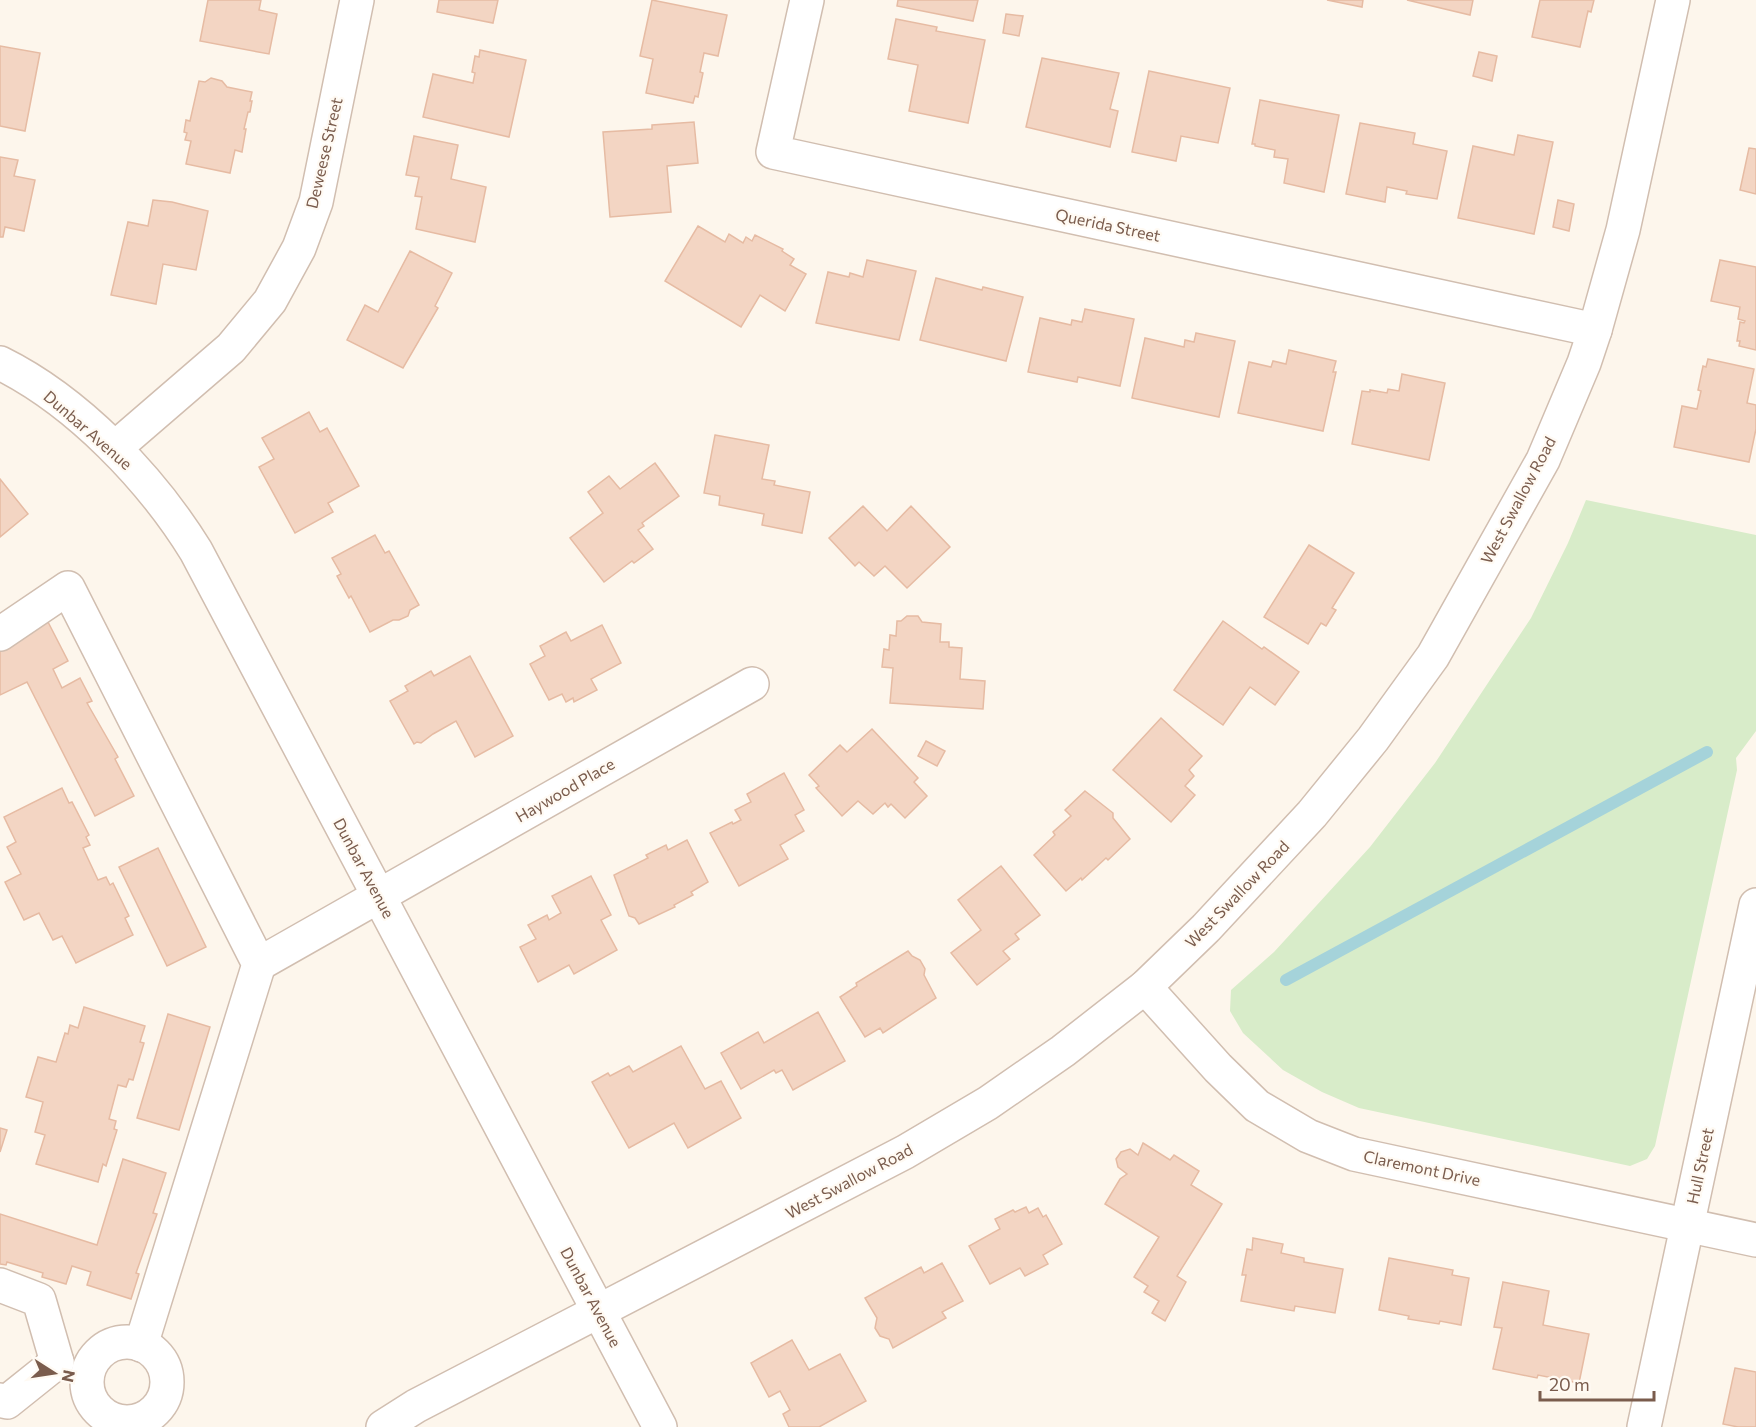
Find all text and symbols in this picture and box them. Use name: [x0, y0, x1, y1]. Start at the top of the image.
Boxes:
street label: Deweese Street: [301, 95, 346, 210]
street label: Querida Street: [1054, 204, 1163, 245]
street label: Dunbar Avenue: [40, 386, 136, 473]
street label: West Swallow Road: [1476, 433, 1559, 567]
street label: Haywood Place: [512, 754, 618, 826]
street label: Dunbar Avenue: [330, 815, 399, 921]
street label: West Swallow Road: [1181, 836, 1293, 951]
street label: Hull Street: [1682, 1126, 1717, 1206]
street label: West Swallow Road: [782, 1139, 916, 1222]
street label: Claremont Drive: [1362, 1146, 1482, 1189]
street label: Dunbar Avenue: [557, 1244, 626, 1350]
north arrow: [24, 1343, 84, 1403]
scale bar: [1540, 1364, 1654, 1402]
text: N: [59, 1368, 80, 1384]
text: 20 m: [1549, 1373, 1590, 1395]

